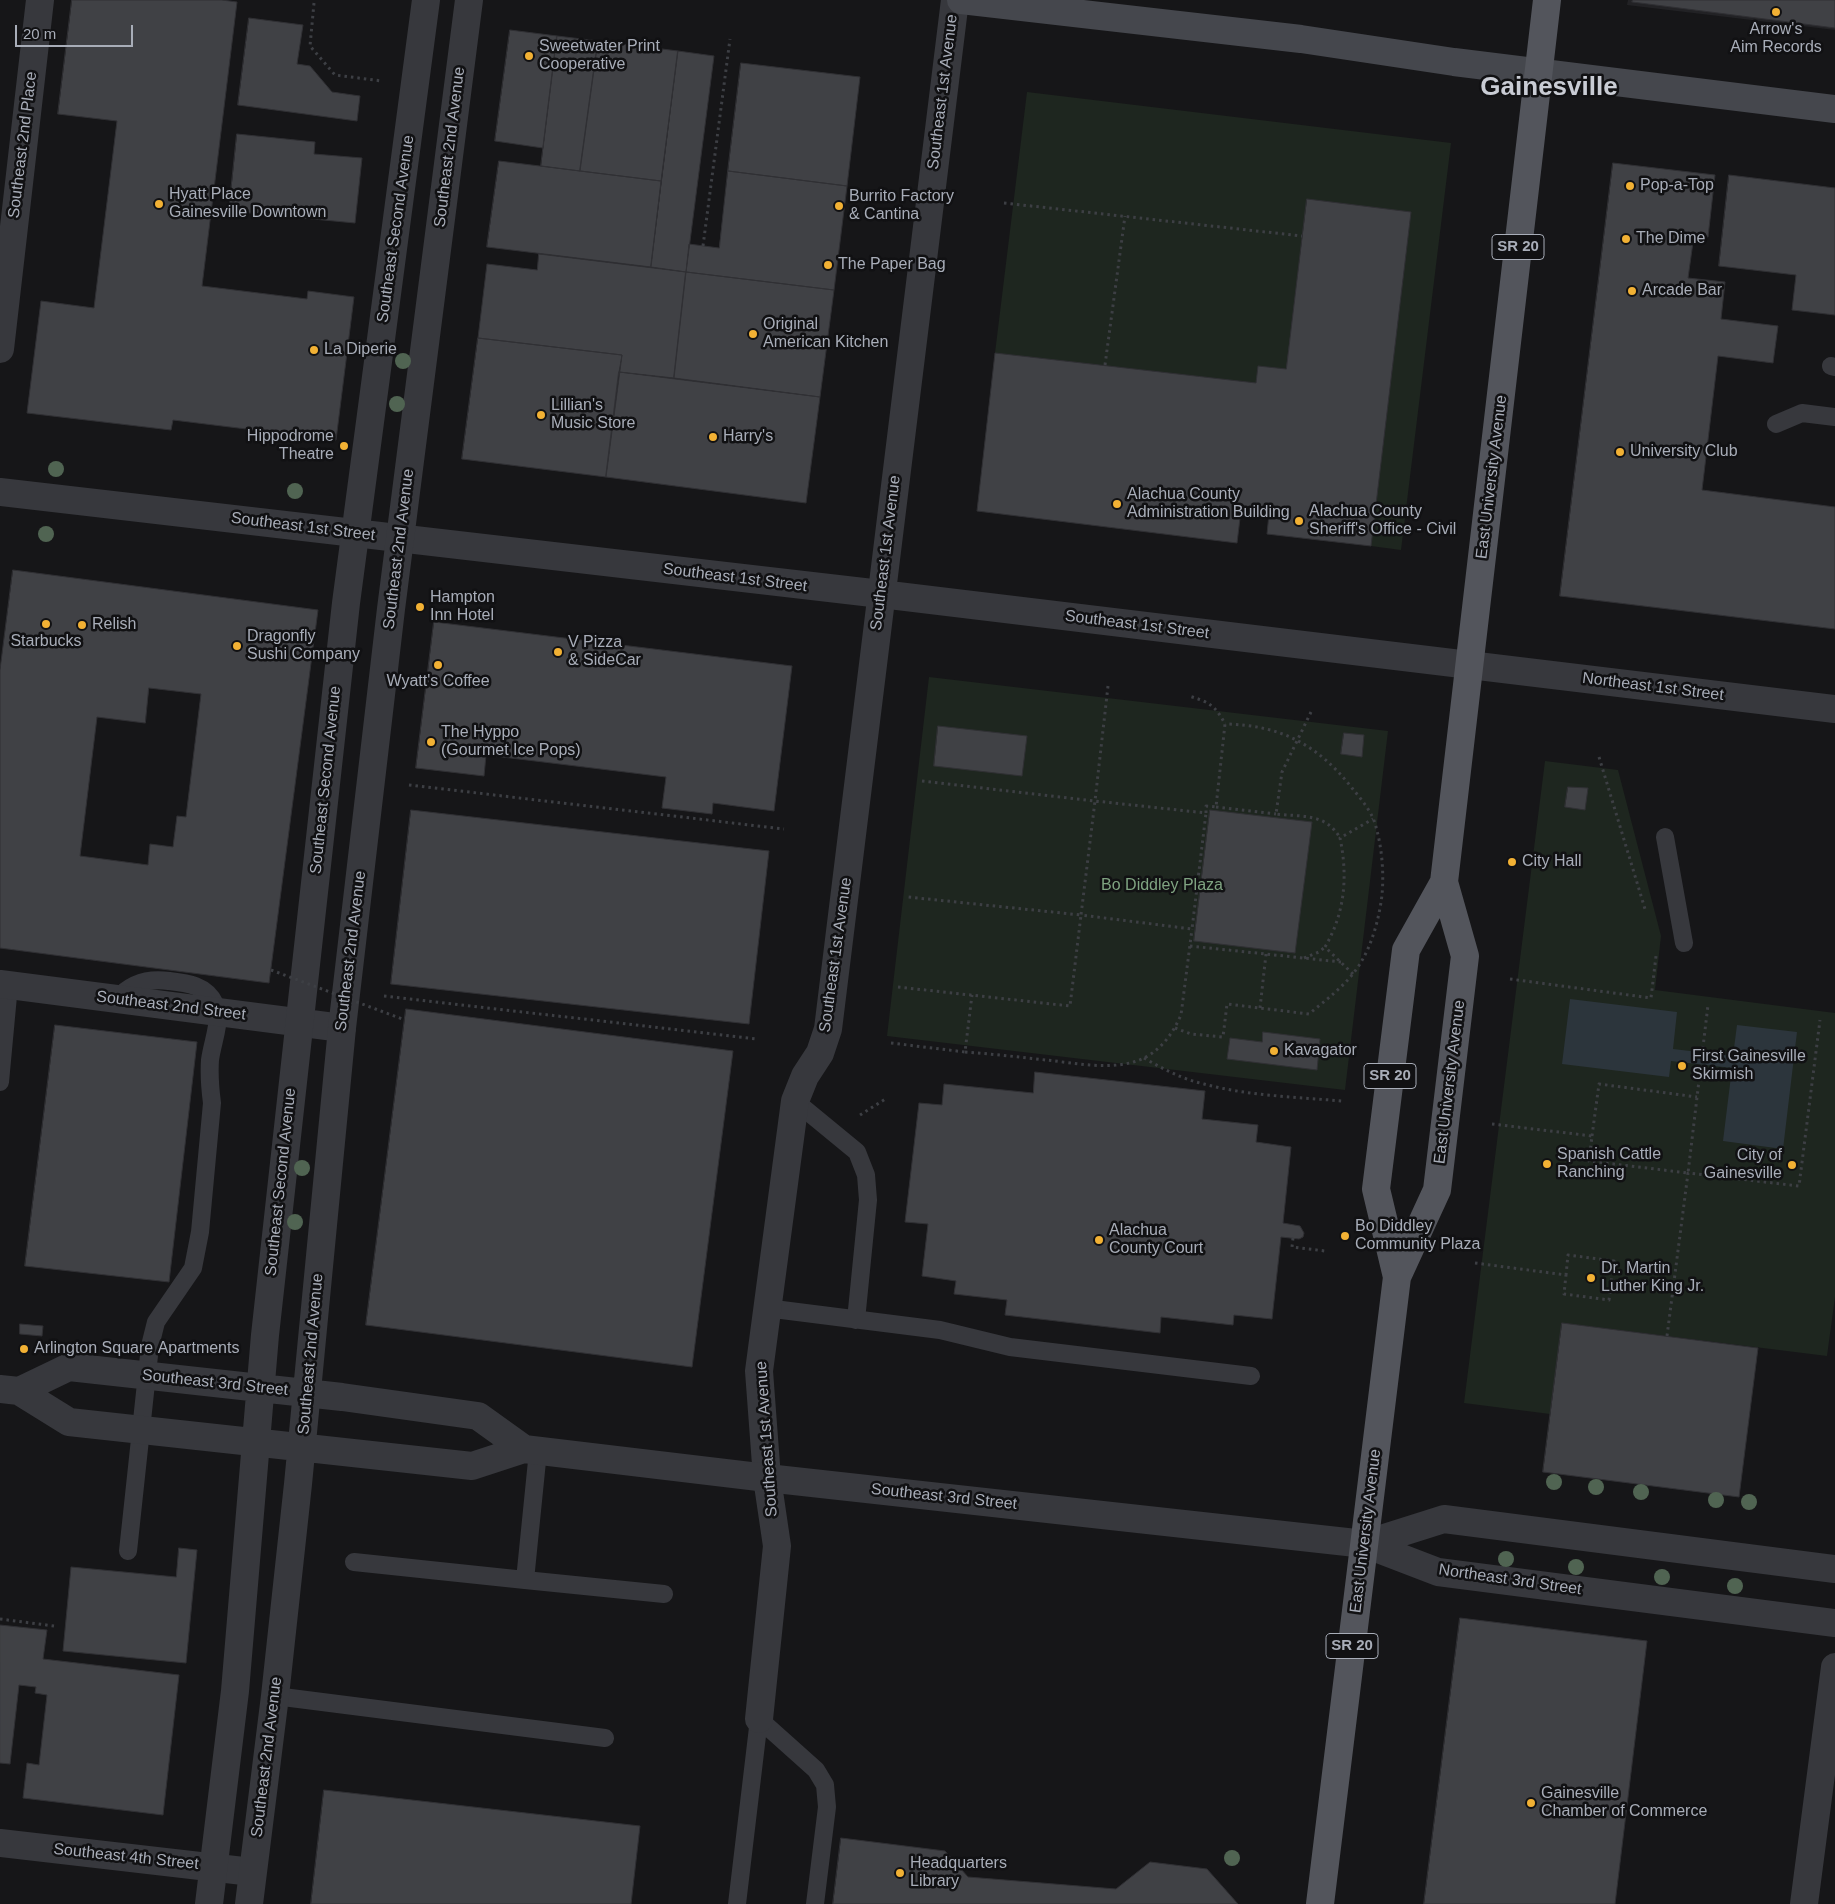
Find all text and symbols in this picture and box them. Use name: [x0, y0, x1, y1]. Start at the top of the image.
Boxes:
marker: Arrow's Aim Records: [1770, 6, 1782, 18]
street label: Southeast 1st Avenue: [924, 13, 962, 171]
scale bar: [18, 15, 135, 47]
place label: Arrow's Aim Records: [1730, 20, 1822, 58]
text: 20 m: [23, 25, 56, 42]
place label: Sweetwater Print Cooperative: [539, 37, 660, 75]
marker: Sweetwater Print Cooperative: [523, 50, 535, 62]
street label: Southeast 2nd Avenue: [431, 66, 469, 228]
street label: Southeast 2nd Place: [4, 71, 42, 219]
district label: Gainesville: [1480, 72, 1618, 104]
street label: Southeast Second Avenue: [373, 134, 419, 324]
place label: Pop-a-Top: [1640, 176, 1714, 196]
marker: Pop-a-Top: [1624, 180, 1636, 192]
place label: Hyatt Place Gainesville Downtown: [169, 185, 326, 223]
place label: Burrito Factory & Cantina: [849, 187, 954, 225]
marker: Hyatt Place Gainesville Downtown: [153, 198, 165, 210]
marker: Burrito Factory & Cantina: [833, 200, 845, 212]
place label: The Dime: [1636, 229, 1705, 249]
marker: The Dime: [1620, 233, 1632, 245]
road number: SR 20: [1492, 234, 1544, 260]
place label: The Paper Bag: [838, 255, 946, 275]
marker: The Paper Bag: [822, 259, 834, 271]
place label: Arcade Bar: [1642, 281, 1722, 301]
marker: Arcade Bar: [1626, 285, 1638, 297]
place label: Original American Kitchen: [763, 315, 888, 353]
marker: Original American Kitchen: [747, 328, 759, 340]
place label: La Diperie: [324, 340, 397, 360]
marker: La Diperie: [308, 344, 320, 356]
street label: East University Avenue: [1472, 394, 1512, 560]
place label: Lillian's Music Store: [551, 396, 635, 434]
marker: Lillian's Music Store: [535, 409, 547, 421]
place label: Hippodrome Theatre: [247, 427, 334, 465]
place label: Harry's: [723, 427, 773, 447]
marker: Harry's: [707, 431, 719, 443]
marker: Hippodrome Theatre: [338, 440, 350, 452]
place label: University Club: [1630, 442, 1738, 462]
marker: University Club: [1614, 446, 1626, 458]
street label: Southeast 2nd Avenue: [380, 468, 418, 630]
street label: Southeast 1st Avenue: [867, 474, 905, 632]
place label: Alachua County Administration Building: [1127, 485, 1290, 523]
marker: Alachua County Administration Building: [1111, 498, 1123, 510]
place label: Alachua County Sheriff's Office - Civil: [1309, 502, 1456, 540]
street label: Southeast 1st Street: [230, 509, 376, 545]
marker: Alachua County Sheriff's Office - Civil: [1293, 515, 1305, 527]
street label: Southeast 1st Street: [662, 560, 808, 596]
place label: Hampton Inn Hotel: [430, 588, 495, 626]
marker: Hampton Inn Hotel: [414, 601, 426, 613]
street label: Southeast 1st Street: [1064, 607, 1210, 643]
place label: Relish: [92, 615, 136, 635]
marker: Starbucks: [40, 618, 52, 630]
marker: Relish: [76, 619, 88, 631]
place label: Dragonfly Sushi Company: [247, 627, 360, 665]
place label: Starbucks: [10, 632, 82, 652]
place label: V Pizza & SideCar: [568, 633, 641, 671]
marker: Dragonfly Sushi Company: [231, 640, 243, 652]
marker: V Pizza & SideCar: [552, 646, 564, 658]
marker: Wyatt's Coffee: [432, 659, 444, 671]
street label: Northeast 1st Street: [1581, 669, 1725, 705]
place label: Wyatt's Coffee: [386, 672, 490, 692]
street label: Southeast Second Avenue: [307, 685, 345, 875]
place label: The Hyppo (Gourmet Ice Pops): [441, 723, 581, 761]
marker: The Hyppo (Gourmet Ice Pops): [425, 736, 437, 748]
place label: City Hall: [1522, 852, 1582, 872]
marker: City Hall: [1506, 856, 1518, 868]
street label: Southeast 2nd Avenue: [332, 870, 370, 1032]
street label: Southeast 1st Avenue: [816, 876, 856, 1034]
park label: Bo Diddley Plaza: [1101, 876, 1223, 896]
street label: Southeast 2nd Street: [95, 987, 247, 1025]
street label: East University Avenue: [1430, 999, 1470, 1165]
place label: Kavagator: [1284, 1041, 1357, 1061]
marker: Kavagator: [1268, 1045, 1280, 1057]
place label: First Gainesville Skirmish: [1692, 1047, 1806, 1085]
marker: First Gainesville Skirmish: [1676, 1060, 1688, 1072]
road number: SR 20: [1364, 1064, 1416, 1088]
street label: Southeast Second Avenue: [262, 1087, 300, 1277]
place label: Spanish Cattle Ranching: [1557, 1145, 1661, 1183]
place label: City of Gainesville: [1704, 1146, 1782, 1184]
marker: Spanish Cattle Ranching: [1541, 1158, 1553, 1170]
marker: City of Gainesville: [1786, 1159, 1798, 1171]
place label: Bo Diddley Community Plaza: [1355, 1217, 1480, 1255]
place label: Alachua County Court: [1109, 1221, 1203, 1259]
marker: Bo Diddley Community Plaza: [1339, 1230, 1351, 1242]
marker: Alachua County Court: [1093, 1234, 1105, 1246]
place label: Dr. Martin Luther King Jr.: [1601, 1259, 1704, 1297]
marker: Dr. Martin Luther King Jr.: [1585, 1272, 1597, 1284]
street label: Southeast 2nd Avenue: [294, 1273, 328, 1435]
place label: Arlington Square Apartments: [34, 1339, 239, 1359]
marker: Arlington Square Apartments: [18, 1343, 30, 1355]
street label: Southeast 1st Avenue: [752, 1360, 782, 1518]
street label: Southeast 3rd Street: [141, 1366, 289, 1400]
street label: East University Avenue: [1346, 1448, 1386, 1614]
street label: Southeast 3rd Street: [870, 1480, 1018, 1514]
street label: Northeast 3rd Street: [1437, 1560, 1583, 1600]
road number: SR 20: [1326, 1634, 1378, 1658]
street label: Southeast 2nd Avenue: [248, 1676, 286, 1838]
place label: Gainesville Chamber of Commerce: [1541, 1784, 1707, 1822]
marker: Gainesville Chamber of Commerce: [1525, 1797, 1537, 1809]
street label: Southeast 4th Street: [52, 1840, 200, 1874]
place label: Headquarters Library: [910, 1854, 1007, 1892]
marker: Headquarters Library: [894, 1867, 906, 1879]

